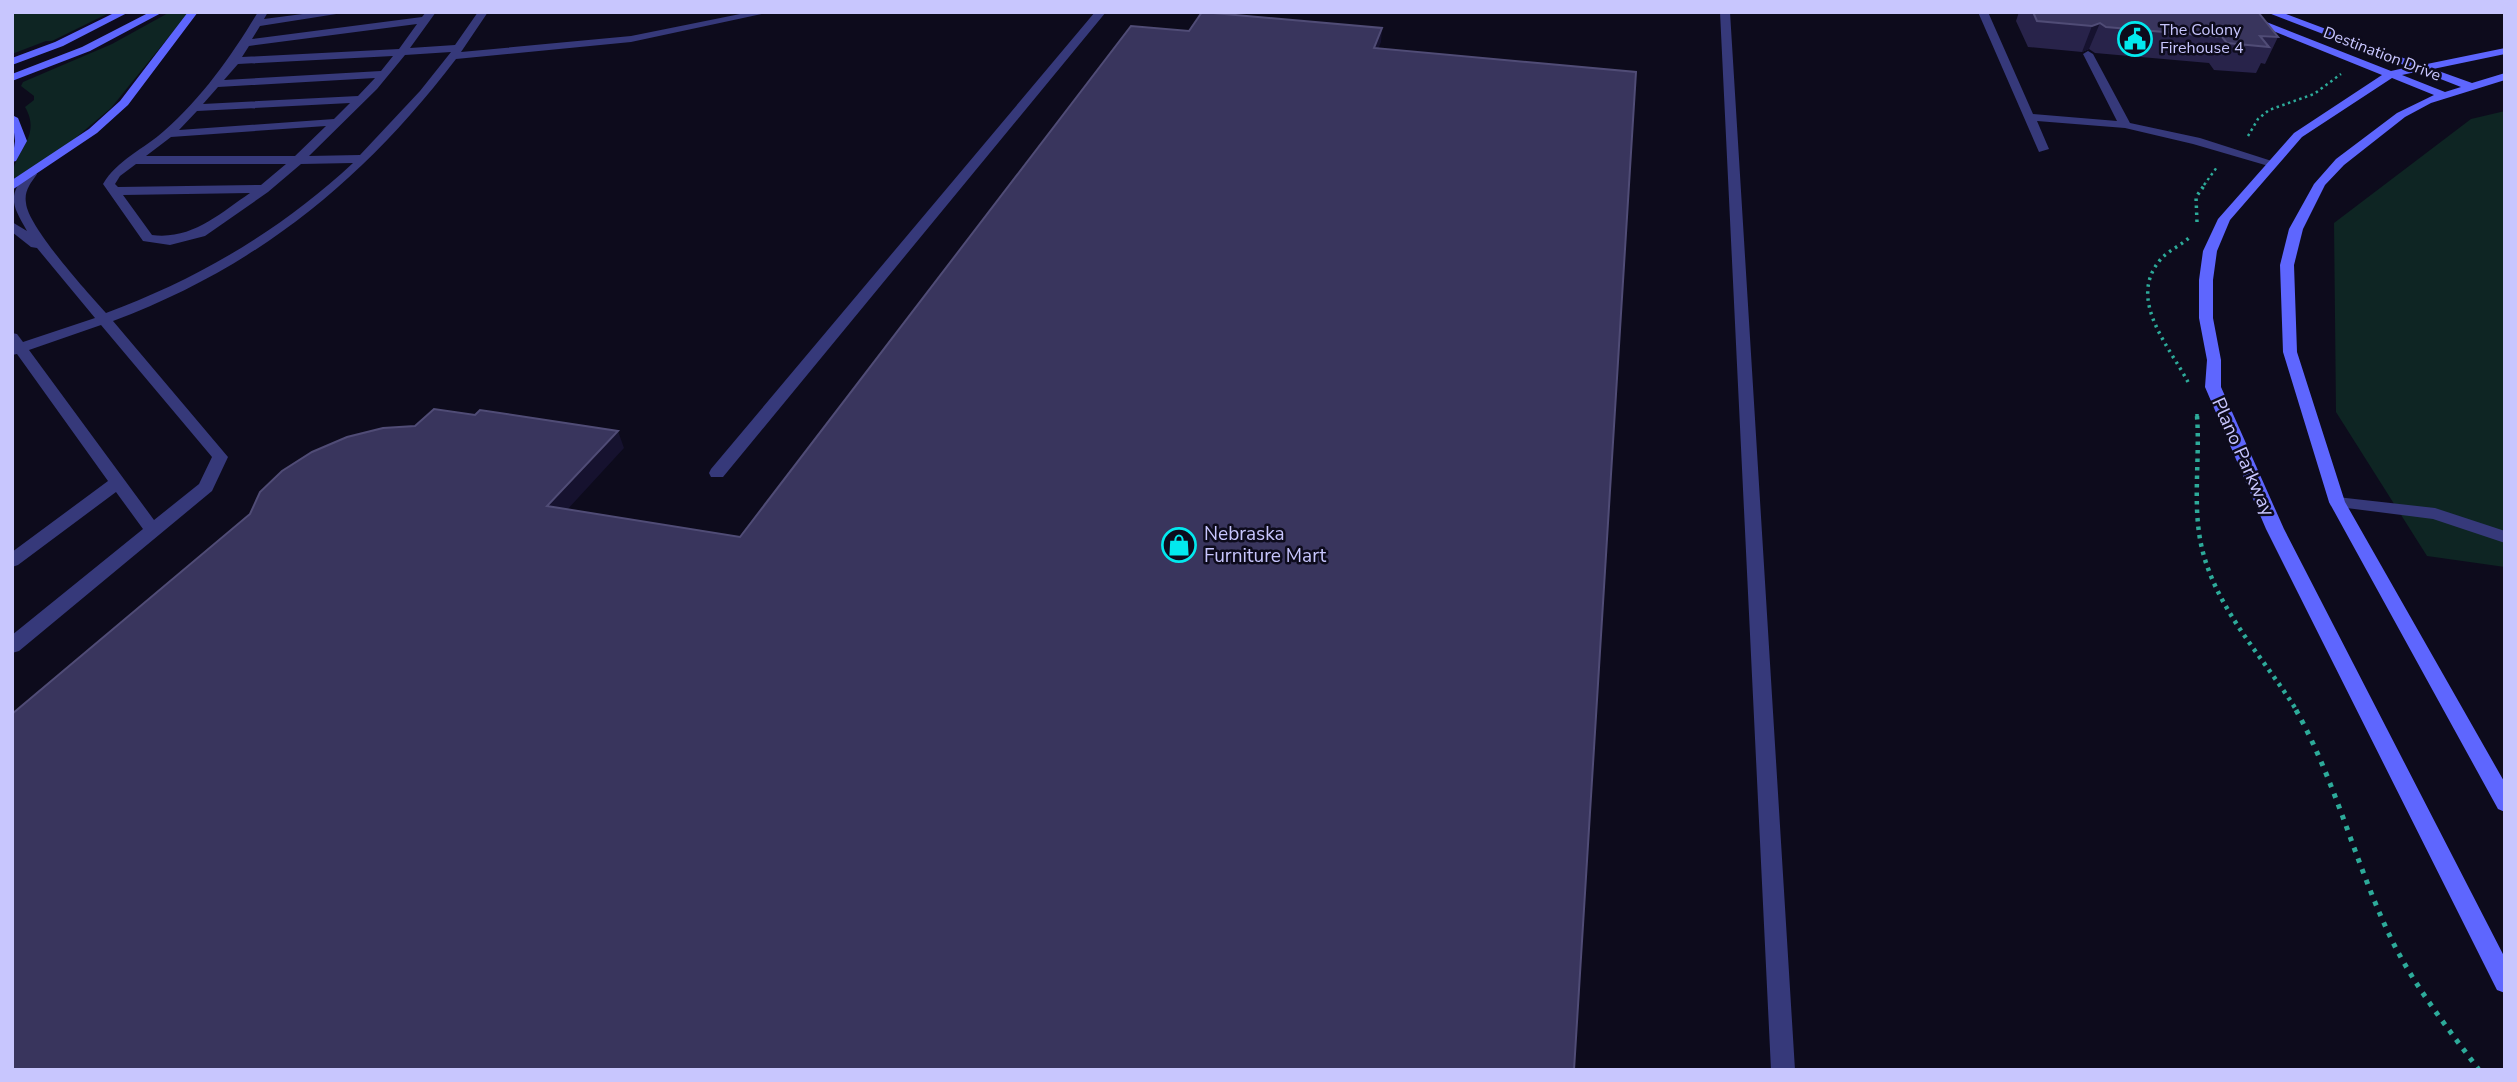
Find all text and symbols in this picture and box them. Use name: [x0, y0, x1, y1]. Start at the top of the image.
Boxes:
place label: The Colony Firehouse 4: [2160, 19, 2244, 59]
public building icon: The Colony Firehouse 4: [2116, 20, 2154, 58]
street label: Destination Drive: [2320, 21, 2444, 87]
street label: Plano Parkway: [2205, 394, 2281, 521]
place label: Nebraska Furniture Mart: [1204, 521, 1326, 569]
shop icon: Nebraska Furniture Mart: [1160, 526, 1198, 564]

